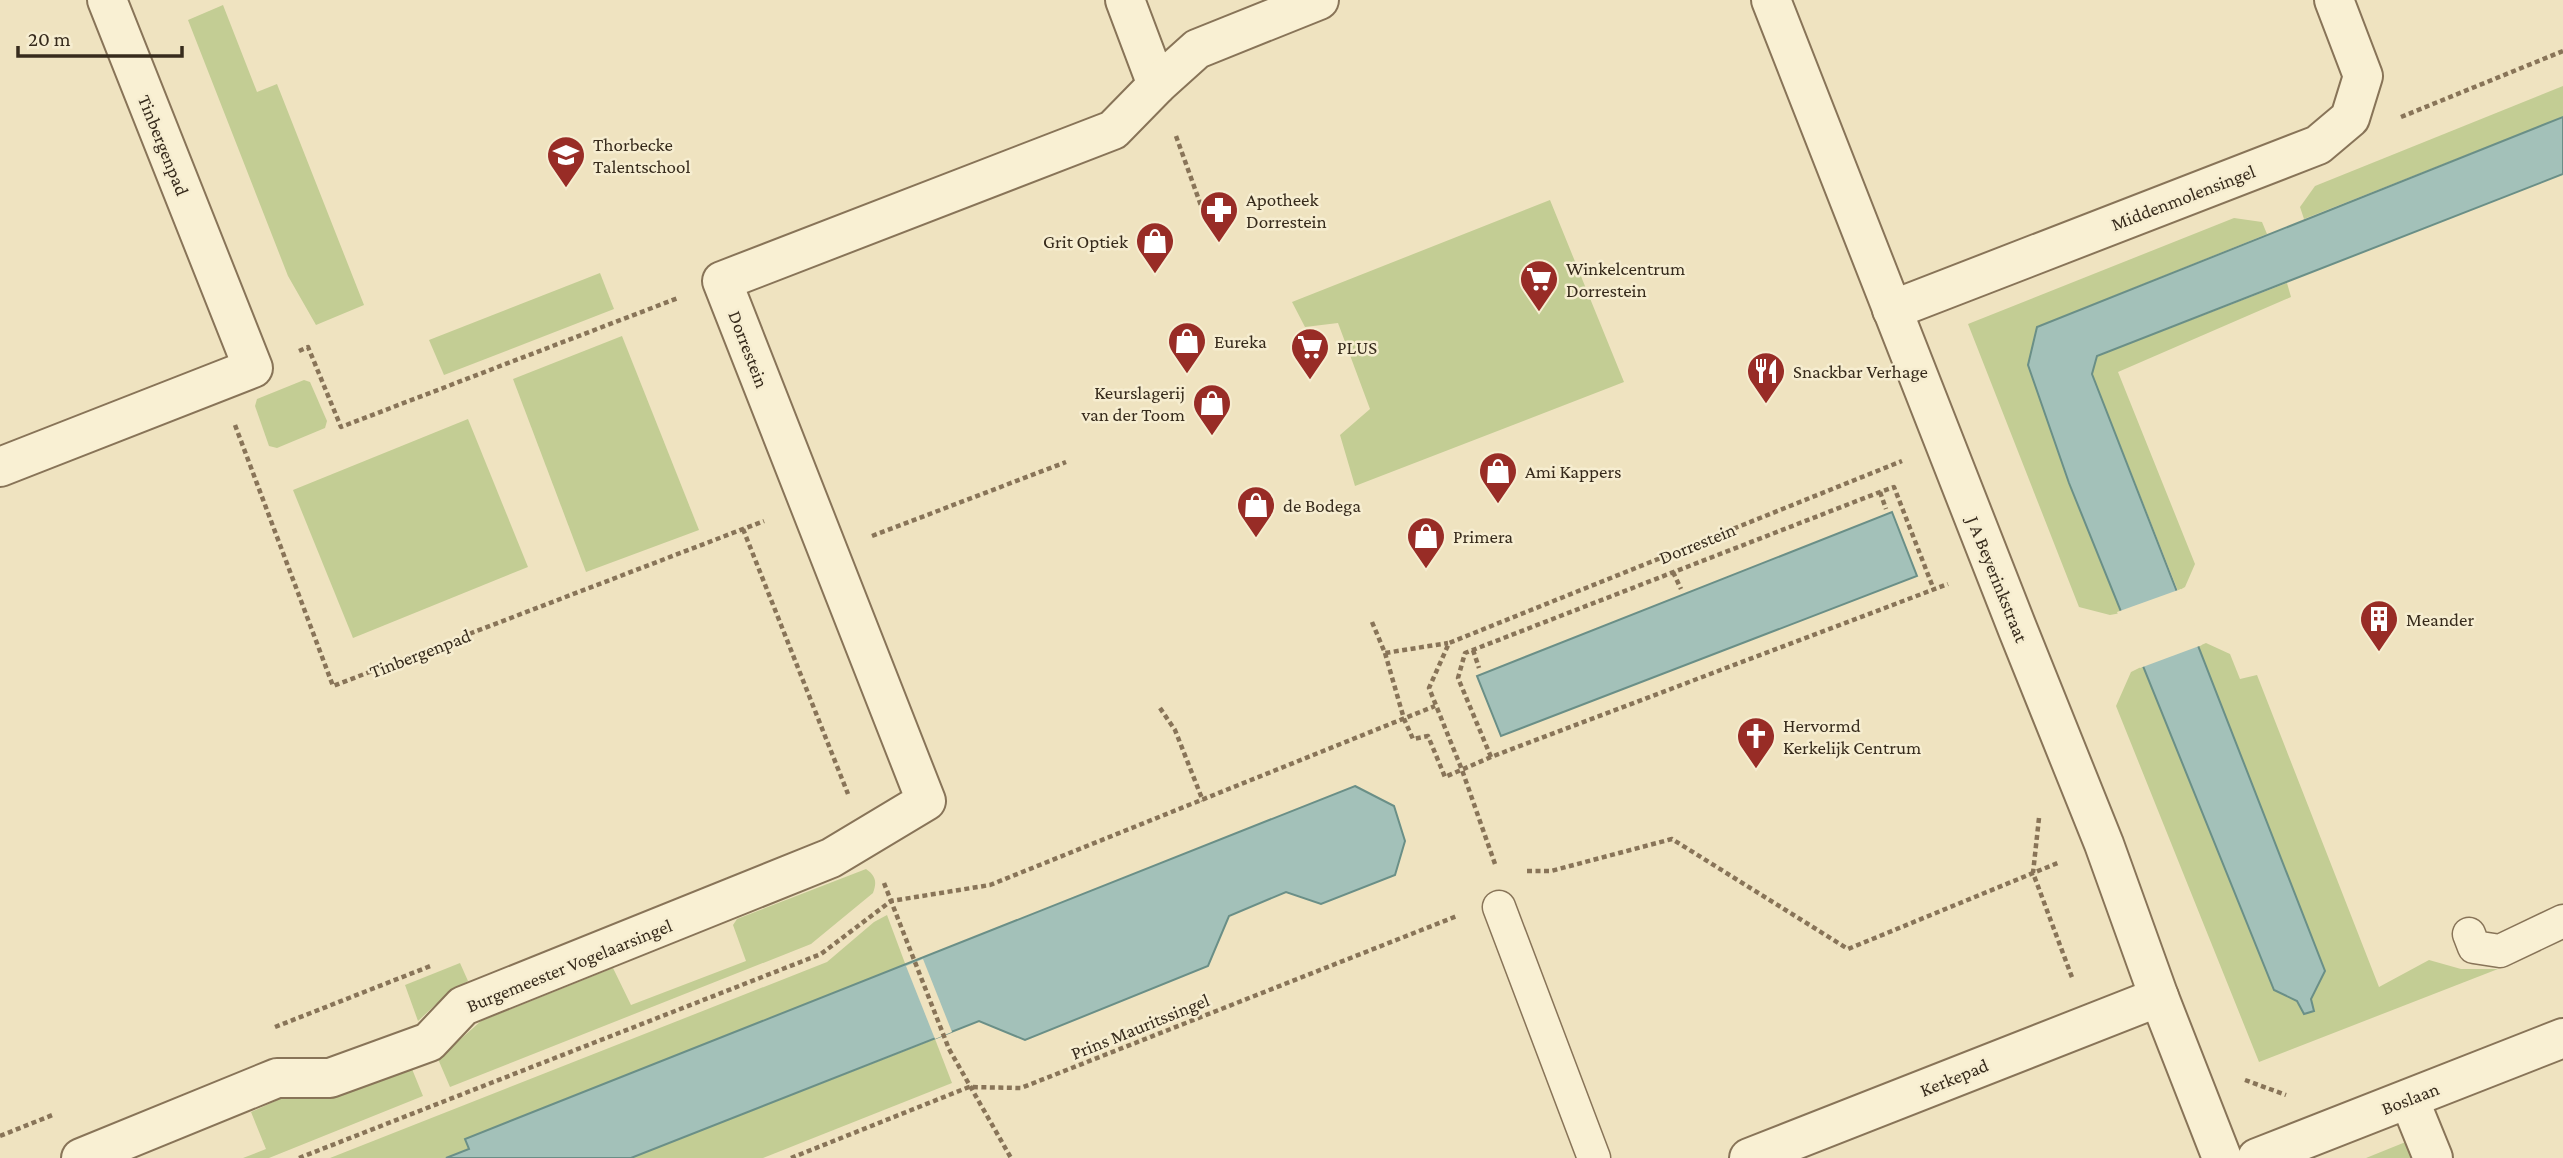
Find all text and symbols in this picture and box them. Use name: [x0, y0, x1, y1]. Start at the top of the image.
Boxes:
scale bar: [18, 14, 182, 58]
text: 20 m: [28, 27, 71, 51]
street label: Tinbergenpad: [134, 92, 193, 198]
school or university icon: Thorbecke Talentschool: [545, 134, 587, 189]
place label: Thorbecke Talentschool: [593, 134, 690, 177]
street label: Middenmolensingel: [2108, 160, 2258, 235]
pharmacy icon: Apotheek Dorrestein: [1198, 189, 1240, 244]
place label: Apotheek Dorrestein: [1246, 189, 1327, 232]
shop icon: Grit Optiek: [1134, 220, 1176, 275]
place label: Grit Optiek: [1043, 231, 1129, 252]
supermarket icon: Winkelcentrum Dorrestein: [1518, 258, 1560, 313]
place label: Winkelcentrum Dorrestein: [1566, 258, 1685, 301]
street label: Dorrestein: [724, 308, 773, 391]
shop icon: Eureka: [1166, 320, 1208, 375]
supermarket icon: PLUS: [1289, 326, 1331, 381]
place label: Eureka: [1214, 331, 1267, 352]
place label: PLUS: [1337, 337, 1377, 358]
restaurant icon: Snackbar Verhage: [1745, 350, 1787, 405]
place label: Snackbar Verhage: [1793, 361, 1928, 382]
place label: Keurslagerij van der Toom: [1080, 382, 1185, 425]
shop icon: Keurslagerij van der Toom: [1191, 382, 1233, 437]
shop icon: Ami Kappers: [1477, 450, 1519, 505]
place label: Ami Kappers: [1525, 461, 1621, 482]
shop icon: de Bodega: [1235, 484, 1277, 539]
place label: de Bodega: [1283, 495, 1361, 516]
street label: J A Beyerinkstraat: [1962, 511, 2033, 646]
shop icon: Primera: [1405, 515, 1447, 570]
street label: Dorrestein: [1656, 519, 1739, 568]
place label: Primera: [1453, 526, 1513, 547]
building icon: Meander: [2358, 598, 2400, 653]
place label: Meander: [2406, 609, 2474, 630]
street label: Tinbergenpad: [367, 625, 474, 682]
church icon: Hervormd Kerkelijk Centrum: [1735, 715, 1777, 770]
place label: Hervormd Kerkelijk Centrum: [1783, 715, 1921, 759]
street label: Burgemeester Vogelaarsingel: [463, 915, 675, 1016]
street label: Prins Mauritssingel: [1068, 989, 1213, 1064]
street label: Kerkepad: [1917, 1054, 1991, 1101]
street label: Boslaan: [2378, 1078, 2442, 1119]

